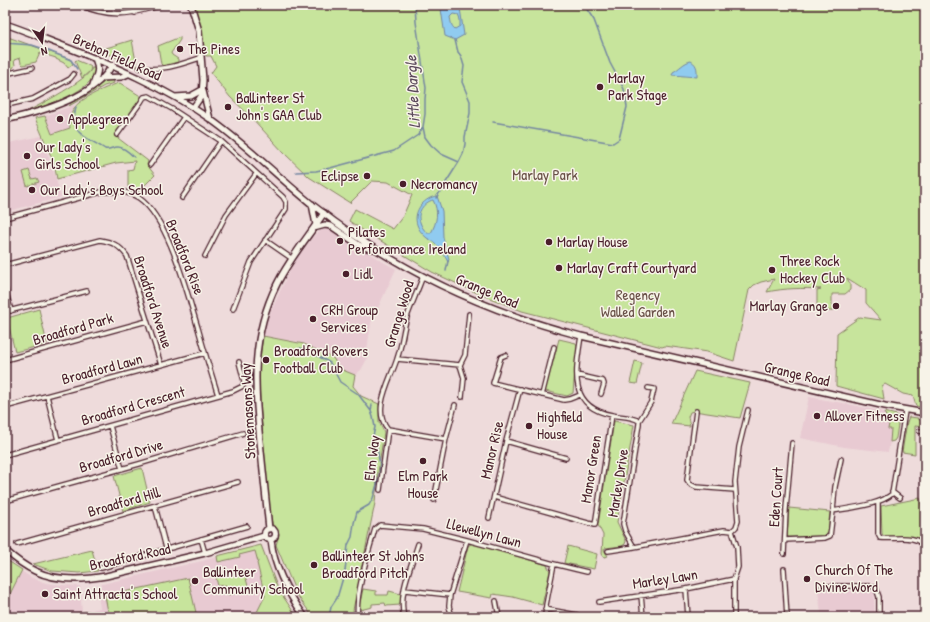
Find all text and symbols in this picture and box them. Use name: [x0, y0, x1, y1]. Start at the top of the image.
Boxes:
north arrow: [22, 22, 62, 62]
street label: Brehon Field Road: [70, 28, 165, 85]
place label: The Pines: [188, 38, 240, 59]
text: N: [40, 44, 49, 59]
marker: The Pines: [175, 44, 185, 54]
water label: Little Dargle: [399, 55, 425, 129]
place label: Marlay Park Stage: [608, 67, 667, 105]
marker: Marlay Park Stage: [595, 82, 605, 92]
place label: Ballinteer St John's GAA Club: [236, 87, 322, 125]
marker: Ballinteer St John's GAA Club: [223, 102, 233, 112]
place label: Applegreen: [68, 108, 130, 129]
marker: Applegreen: [55, 114, 65, 124]
place label: Our Lady's Girls School: [35, 136, 100, 174]
marker: Our Lady's Girls School: [22, 151, 32, 161]
park label: Marlay Park: [512, 164, 578, 185]
place label: Eclipse: [321, 165, 359, 186]
marker: Eclipse: [362, 171, 372, 181]
place label: Necromancy: [411, 173, 478, 194]
place label: Our Lady's Boys School: [40, 179, 163, 200]
marker: Necromancy: [398, 179, 408, 189]
marker: Our Lady's Boys School: [27, 185, 37, 195]
street label: Broadford Rise: [161, 216, 210, 298]
place label: Pilates Perforamance Ireland: [348, 221, 466, 259]
place label: Marlay House: [557, 231, 628, 252]
marker: Pilates Perforamance Ireland: [335, 236, 345, 246]
marker: Marlay House: [544, 237, 554, 247]
place label: Three Rock Hockey Club: [780, 250, 845, 288]
street label: Broadford Avenue: [129, 253, 178, 351]
place label: Marlay Craft Courtyard: [567, 257, 696, 278]
place label: Lidl: [354, 263, 373, 284]
marker: Marlay Craft Courtyard: [554, 263, 564, 273]
marker: Three Rock Hockey Club: [767, 265, 777, 275]
street label: Grange Road: [453, 268, 522, 313]
marker: Lidl: [341, 269, 351, 279]
street label: Grange Wood: [378, 278, 419, 350]
park label: Regency Walled Garden: [601, 284, 675, 322]
place label: Marlay Grange: [749, 295, 828, 316]
place label: CRH Group Services: [321, 299, 379, 337]
marker: Marlay Grange: [831, 301, 841, 311]
street label: Broadford Park: [30, 307, 116, 350]
marker: CRH Group Services: [308, 314, 318, 324]
place label: Broadford Rovers Football Club: [273, 340, 368, 378]
street label: Broadford Lawn: [59, 348, 145, 389]
marker: Broadford Rovers Football Club: [261, 355, 271, 365]
street label: Grange Road: [762, 356, 832, 391]
street label: Stonemasons Way: [234, 362, 261, 460]
street label: Broadford Crescent: [78, 380, 188, 430]
place label: Allover Fitness: [825, 405, 905, 426]
place label: Highfield House: [537, 406, 582, 444]
marker: Allover Fitness: [812, 411, 822, 421]
street label: Manor Rise: [475, 419, 508, 481]
marker: Highfield House: [524, 421, 534, 431]
street label: Manor Green: [575, 433, 606, 504]
street label: Broadford Drive: [77, 434, 165, 477]
street label: Elm Way: [358, 434, 385, 482]
street label: Marley Drive: [602, 447, 633, 518]
marker: Elm Park House: [418, 456, 428, 466]
place label: Elm Park House: [398, 465, 448, 503]
street label: Eden Court: [763, 466, 788, 528]
street label: Broadford Hill: [85, 481, 163, 522]
street label: Llewellyn Lawn: [444, 512, 524, 553]
street label: Broadford Road: [87, 538, 172, 575]
place label: Ballinteer St Johns Broadford Pitch: [322, 545, 425, 583]
place label: Church Of The Divine Word: [815, 559, 893, 597]
marker: Ballinteer St Johns Broadford Pitch: [309, 560, 319, 570]
place label: Ballinteer Community School: [203, 561, 304, 599]
street label: Marley Lawn: [631, 563, 699, 594]
marker: Church Of The Divine Word: [802, 574, 812, 584]
marker: Ballinteer Community School: [190, 576, 200, 586]
place label: Saint Attracta's School: [53, 583, 177, 604]
marker: Saint Attracta's School: [40, 589, 50, 599]

